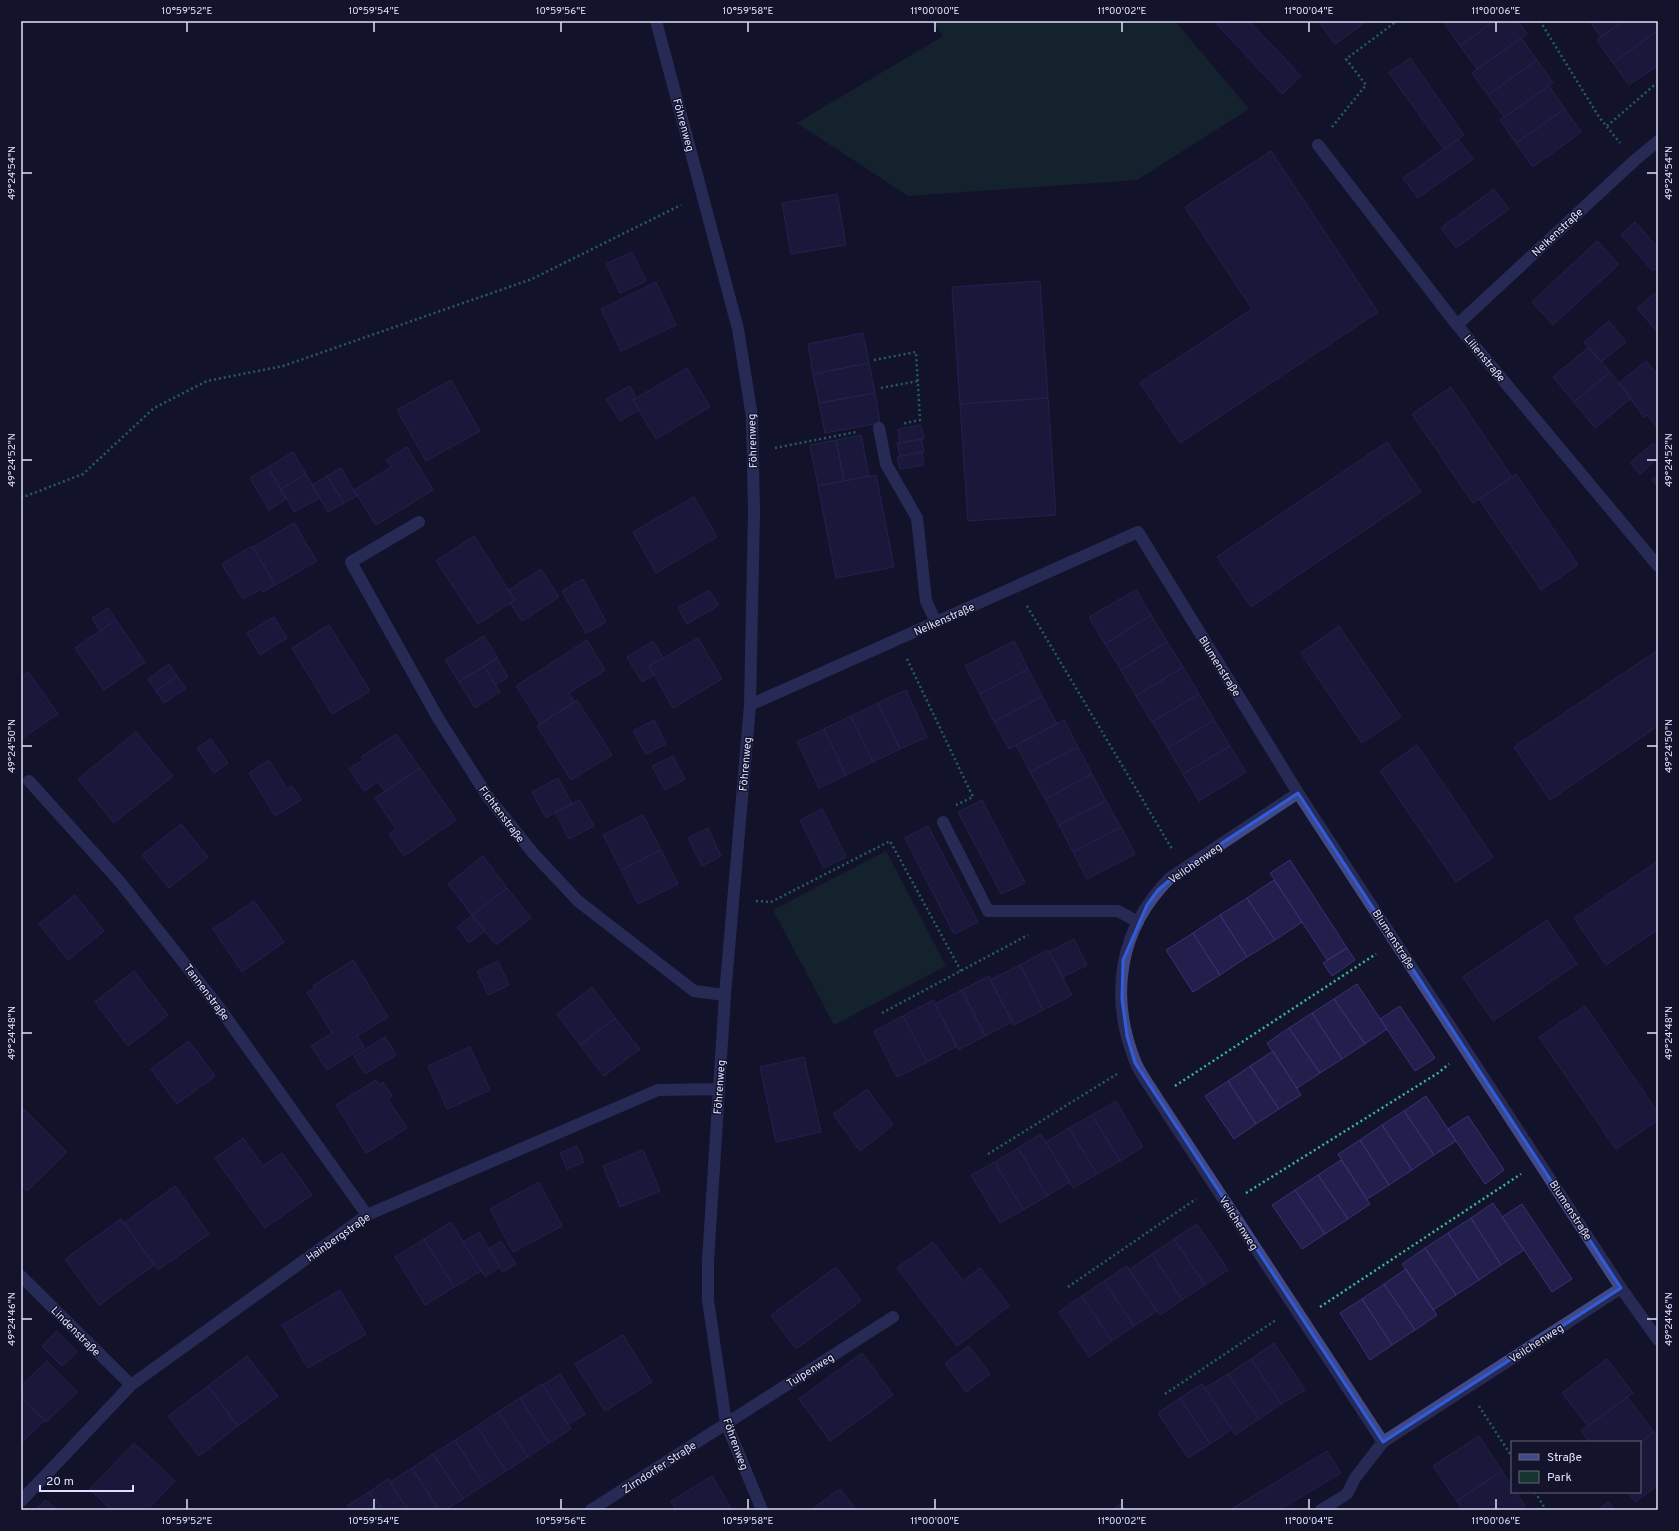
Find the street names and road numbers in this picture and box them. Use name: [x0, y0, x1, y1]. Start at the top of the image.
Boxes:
street label: Föhrenweg: [669, 97, 697, 153]
street label: Nelkenstraße: [1529, 205, 1586, 260]
street label: Lilienstraße: [1460, 332, 1508, 385]
street label: Föhrenweg: [745, 414, 761, 468]
street label: Nelkenstraße: [912, 600, 977, 640]
street label: Blumenstraße: [1195, 634, 1243, 699]
street label: Föhrenweg: [737, 736, 755, 792]
street label: Fichtenstraße: [475, 783, 527, 846]
street label: Veilchenweg: [1166, 840, 1225, 887]
street label: Blumenstraße: [1369, 907, 1418, 972]
street label: Tannenstraße: [180, 962, 232, 1024]
street label: Föhrenweg: [711, 1059, 729, 1115]
street label: Blumenstraße: [1546, 1178, 1595, 1243]
street label: Veilchenweg: [1215, 1194, 1261, 1253]
street label: Hainbergstraße: [304, 1210, 374, 1265]
street label: Lindenstraße: [48, 1304, 103, 1359]
street label: Veilchenweg: [1507, 1321, 1566, 1367]
street label: Tulpenweg: [784, 1351, 837, 1391]
street label: Föhrenweg: [719, 1416, 751, 1472]
street label: Zirndorfer Straße: [620, 1439, 699, 1497]

